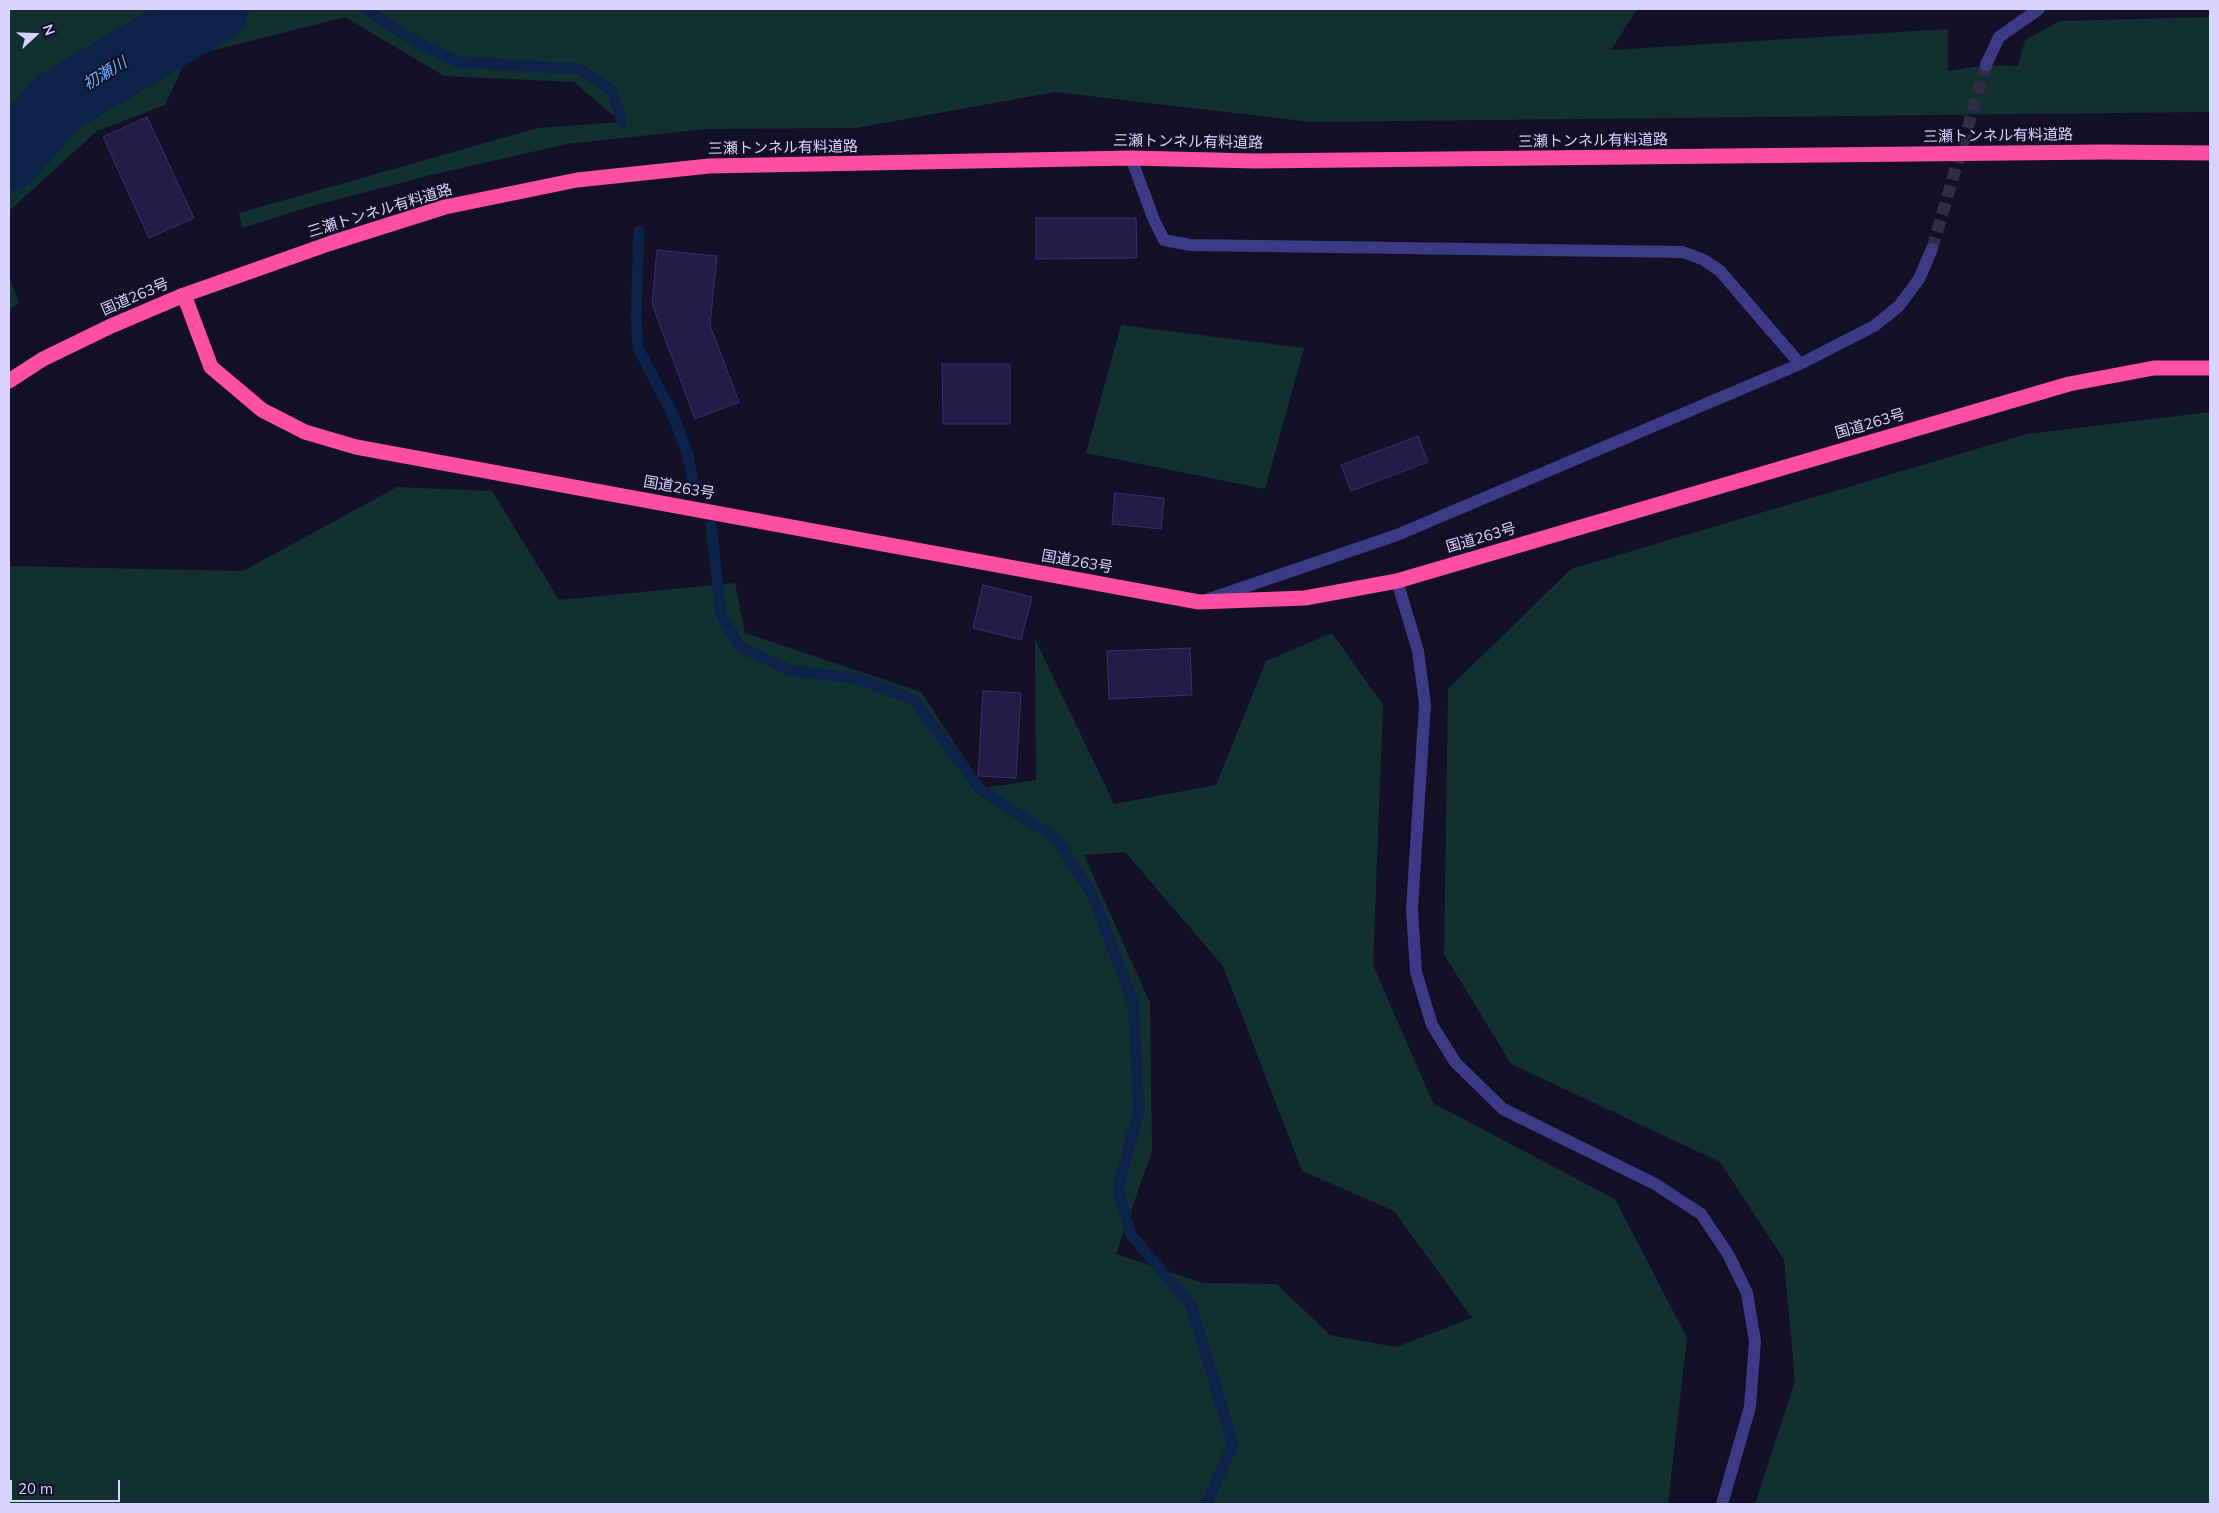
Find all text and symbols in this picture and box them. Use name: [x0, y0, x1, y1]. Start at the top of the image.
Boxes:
north arrow: [10, 10, 60, 60]
text: N: [39, 22, 59, 38]
water label: 初瀬川: [79, 53, 131, 95]
street label: 三瀬トンネル有料道路: [1923, 126, 2073, 146]
street label: 三瀬トンネル有料道路: [1518, 131, 1668, 151]
street label: 三瀬トンネル有料道路: [1113, 132, 1263, 152]
street label: 三瀬トンネル有料道路: [708, 138, 858, 158]
street label: 三瀬トンネル有料道路: [306, 180, 454, 242]
street label: 国道263号: [98, 275, 172, 319]
street label: 国道263号: [1833, 405, 1907, 443]
street label: 国道263号: [642, 473, 716, 503]
street label: 国道263号: [1444, 519, 1518, 557]
street label: 国道263号: [1040, 547, 1114, 577]
scale bar: [12, 1470, 122, 1502]
text: 20 m: [18, 1479, 53, 1498]

